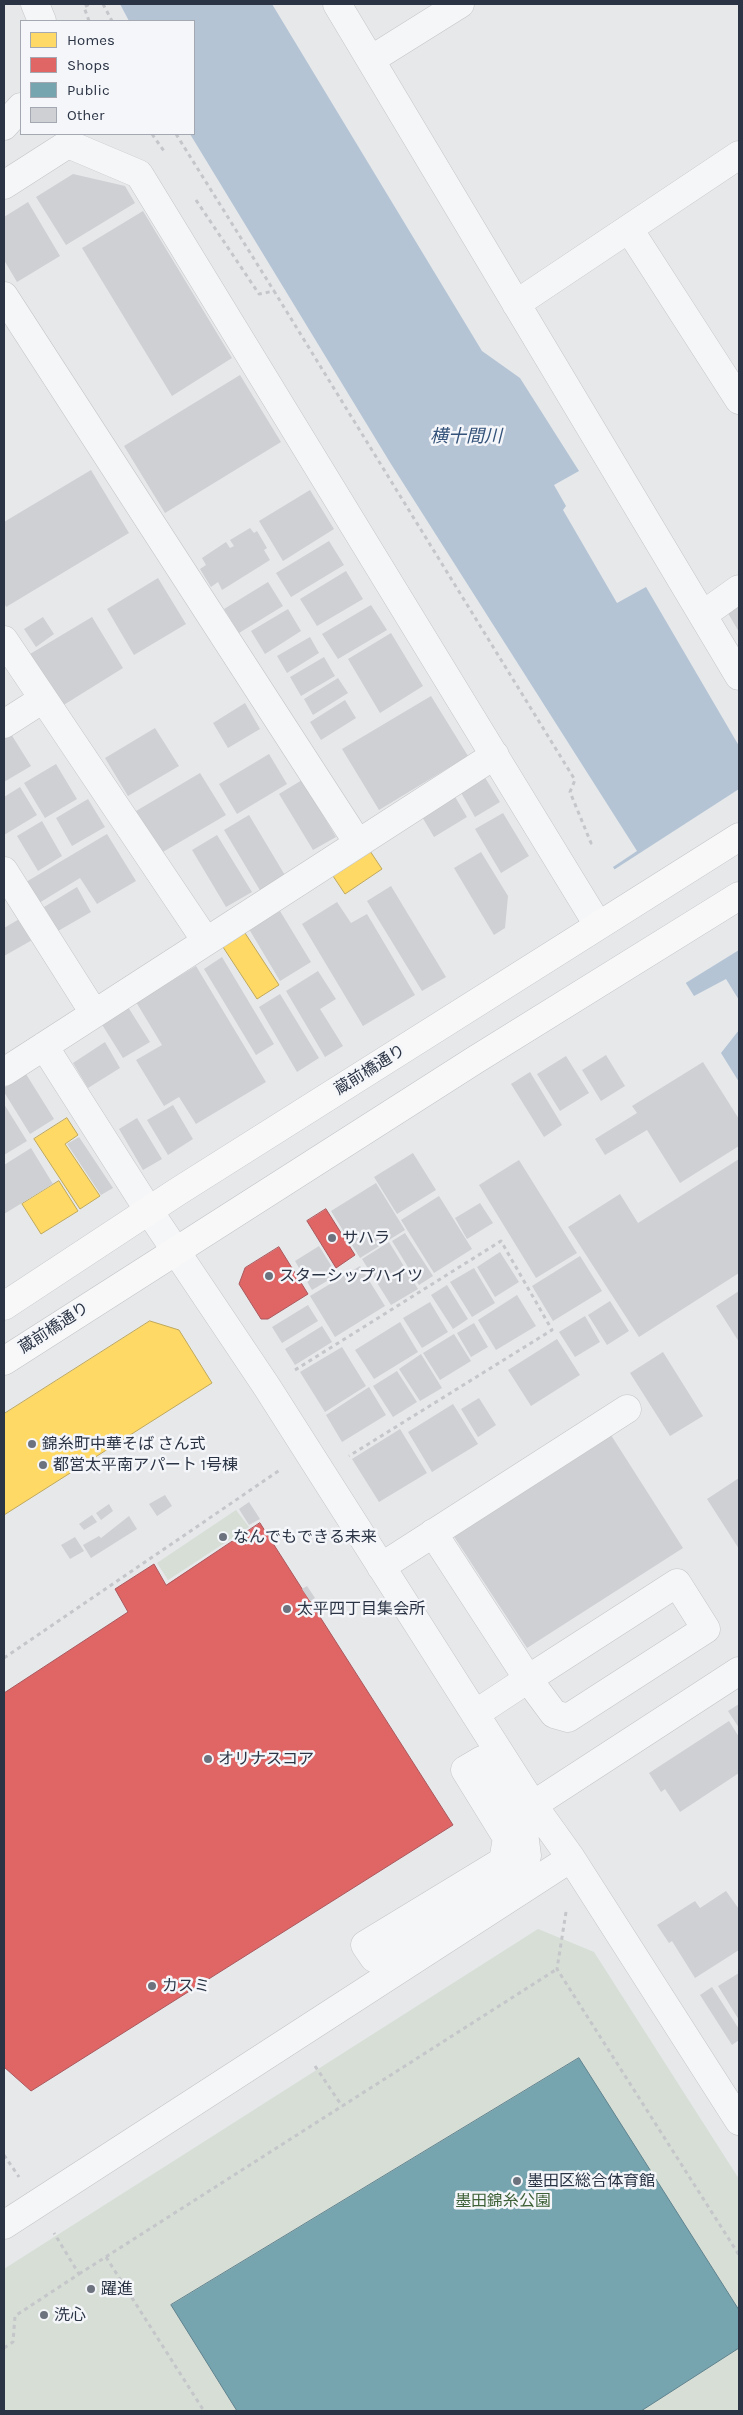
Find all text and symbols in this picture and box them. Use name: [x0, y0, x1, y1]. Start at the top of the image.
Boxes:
legend: [20, 20, 195, 135]
text: Homes: [67, 31, 115, 49]
text: Shops: [67, 56, 110, 74]
text: Public: [67, 81, 110, 99]
text: Other: [67, 106, 105, 124]
water label: 横十間川: [430, 426, 502, 448]
street label: 蔵前橋通り: [331, 1041, 409, 1099]
place label: サハラ: [342, 1228, 390, 1248]
marker: サハラ: [326, 1232, 338, 1244]
place label: スターシップハイツ: [279, 1266, 423, 1286]
marker: スターシップハイツ: [263, 1270, 275, 1282]
street label: 蔵前橋通り: [15, 1298, 93, 1358]
place label: 錦糸町中華そば さん式: [42, 1434, 206, 1454]
marker: 錦糸町中華そば さん式: [26, 1438, 38, 1450]
place label: 都営太平南アパート 1号棟: [53, 1455, 238, 1475]
marker: 都営太平南アパート 1号棟: [37, 1459, 49, 1471]
place label: なんでもできる未来: [233, 1527, 377, 1547]
marker: なんでもできる未来: [217, 1531, 229, 1543]
place label: 太平四丁目集会所: [297, 1599, 425, 1619]
marker: 太平四丁目集会所: [281, 1603, 293, 1615]
place label: オリナスコア: [218, 1749, 314, 1769]
marker: オリナスコア: [202, 1753, 214, 1765]
place label: カスミ: [162, 1976, 210, 1996]
marker: カスミ: [146, 1980, 158, 1992]
place label: 墨田区総合体育館: [527, 2171, 655, 2191]
marker: 墨田区総合体育館: [511, 2175, 523, 2187]
park label: 墨田錦糸公園: [455, 2191, 551, 2211]
place label: 躍進: [101, 2279, 133, 2299]
marker: 躍進: [85, 2283, 97, 2295]
place label: 洗心: [54, 2305, 86, 2325]
marker: 洗心: [38, 2309, 50, 2321]

